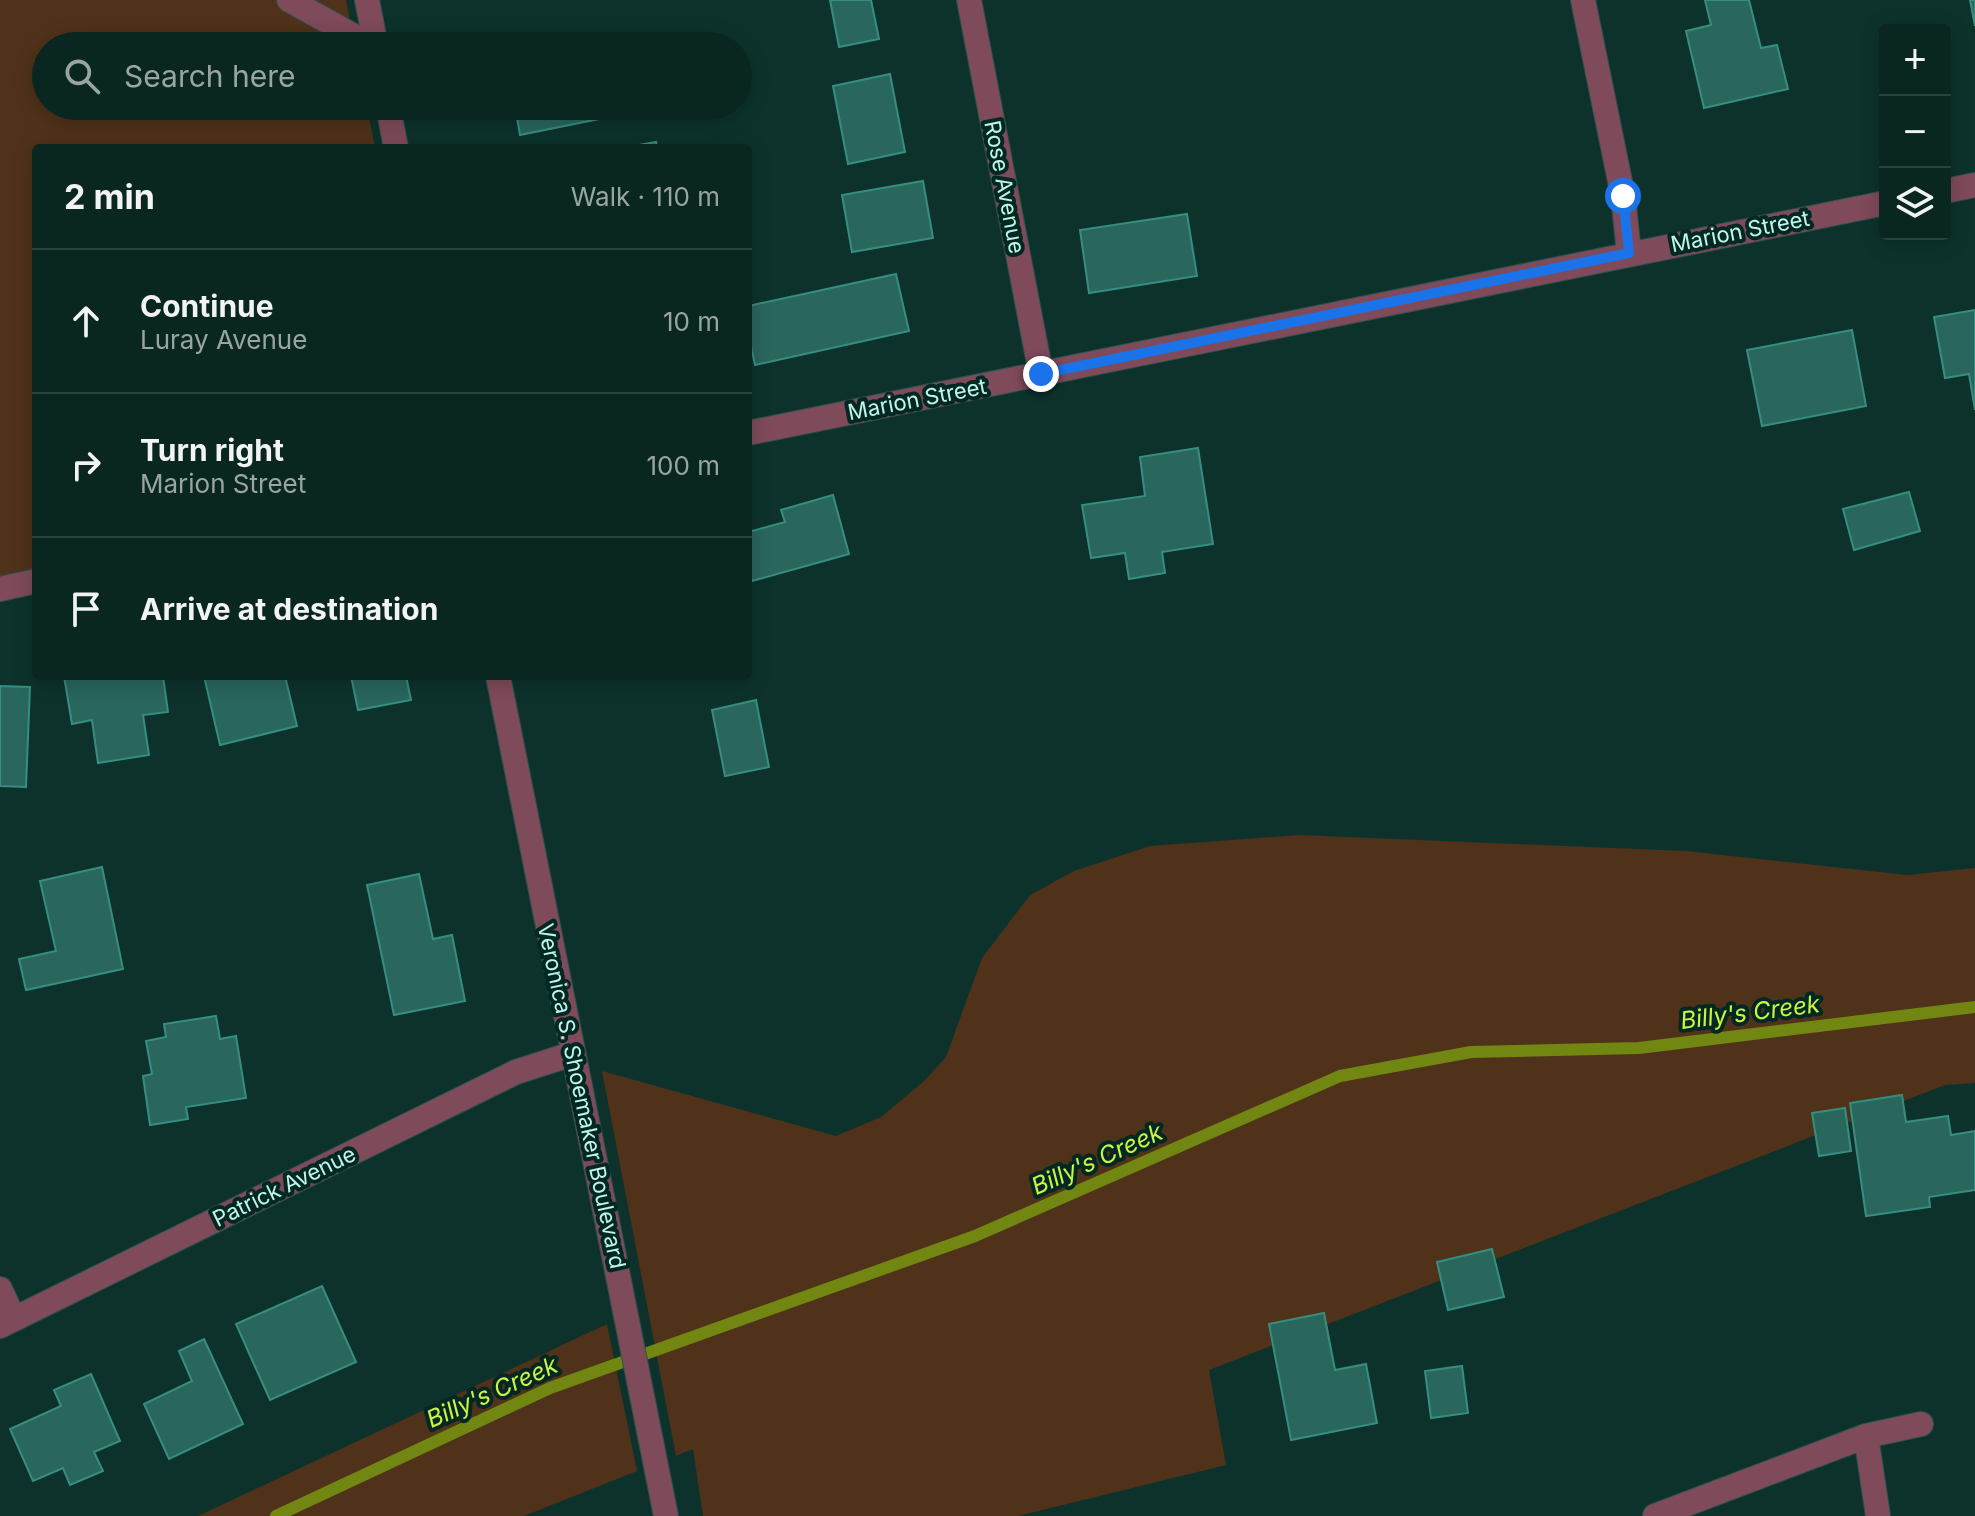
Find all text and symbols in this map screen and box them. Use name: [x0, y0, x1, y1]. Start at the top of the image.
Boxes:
map controls: [1879, 24, 1951, 240]
button: +: [1879, 24, 1951, 96]
search box: [32, 32, 752, 120]
icon: search: [60, 54, 104, 98]
text: Search here: [124, 58, 296, 94]
button: −: [1879, 96, 1951, 168]
street label: Rose Avenue: [979, 118, 1031, 256]
button: layers: [1879, 168, 1951, 240]
text: 2 min: [64, 176, 155, 217]
route start: [1605, 178, 1641, 214]
text: Walk · 110 m: [571, 181, 720, 212]
street label: Marion Street: [1668, 205, 1812, 257]
text: Continue: [140, 288, 274, 324]
icon: ahead: [64, 299, 108, 343]
text: 10 m: [663, 306, 720, 337]
text: Luray Avenue: [140, 324, 307, 355]
route end: [1023, 356, 1059, 392]
street label: Marion Street: [845, 373, 989, 425]
text: Turn right: [140, 432, 284, 468]
icon: right: [64, 443, 108, 487]
text: 100 m: [647, 450, 720, 481]
text: Marion Street: [140, 468, 306, 499]
icon: arrive: [64, 587, 108, 631]
text: Arrive at destination: [140, 591, 438, 627]
street label: Veronica S. Shoemaker Boulevard: [533, 921, 631, 1271]
water label: Billy's Creek: [1679, 989, 1822, 1035]
water label: Billy's Creek: [1027, 1117, 1168, 1201]
street label: Patrick Avenue: [208, 1140, 360, 1232]
water label: Billy's Creek: [422, 1350, 563, 1434]

